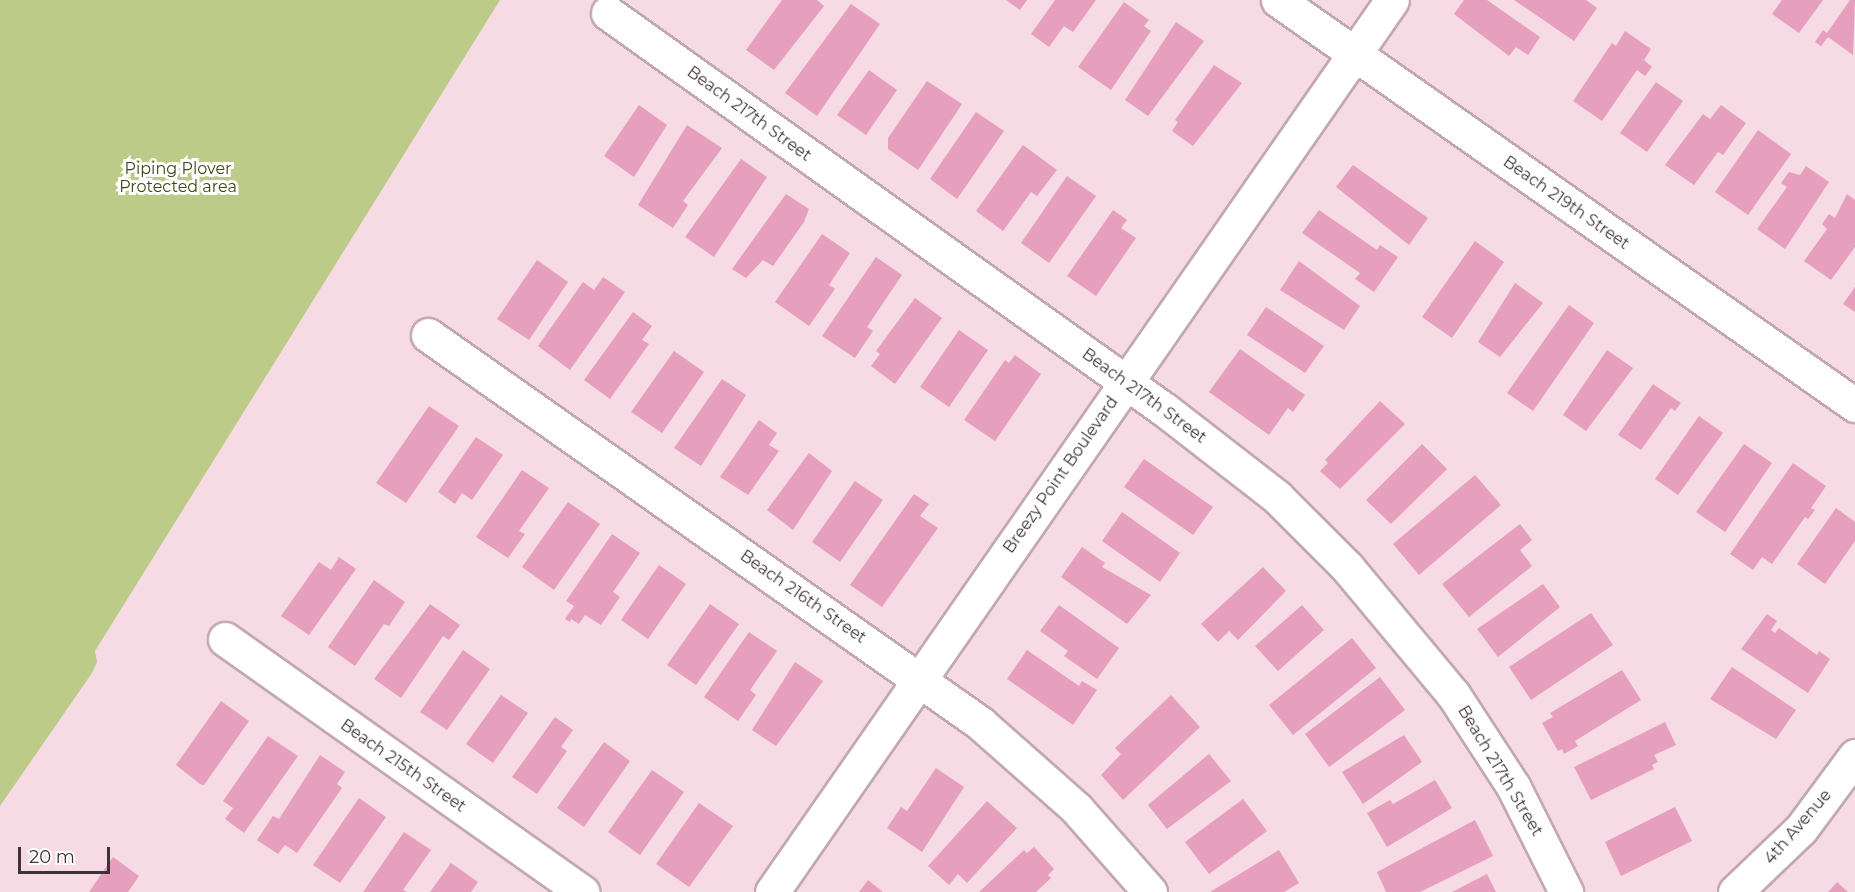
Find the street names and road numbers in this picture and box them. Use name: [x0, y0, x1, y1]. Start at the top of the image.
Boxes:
street label: Beach 217th Street: [683, 63, 815, 165]
street label: Beach 219th Street: [1499, 152, 1633, 254]
street label: Beach 217th Street: [1078, 345, 1210, 447]
street label: Breezy Point Boulevard: [1000, 393, 1122, 557]
street label: Beach 216th Street: [736, 546, 870, 648]
street label: Beach 217th Street: [1453, 702, 1547, 840]
street label: Beach 215th Street: [337, 716, 469, 816]
street label: 4th Avenue: [1760, 786, 1836, 868]

